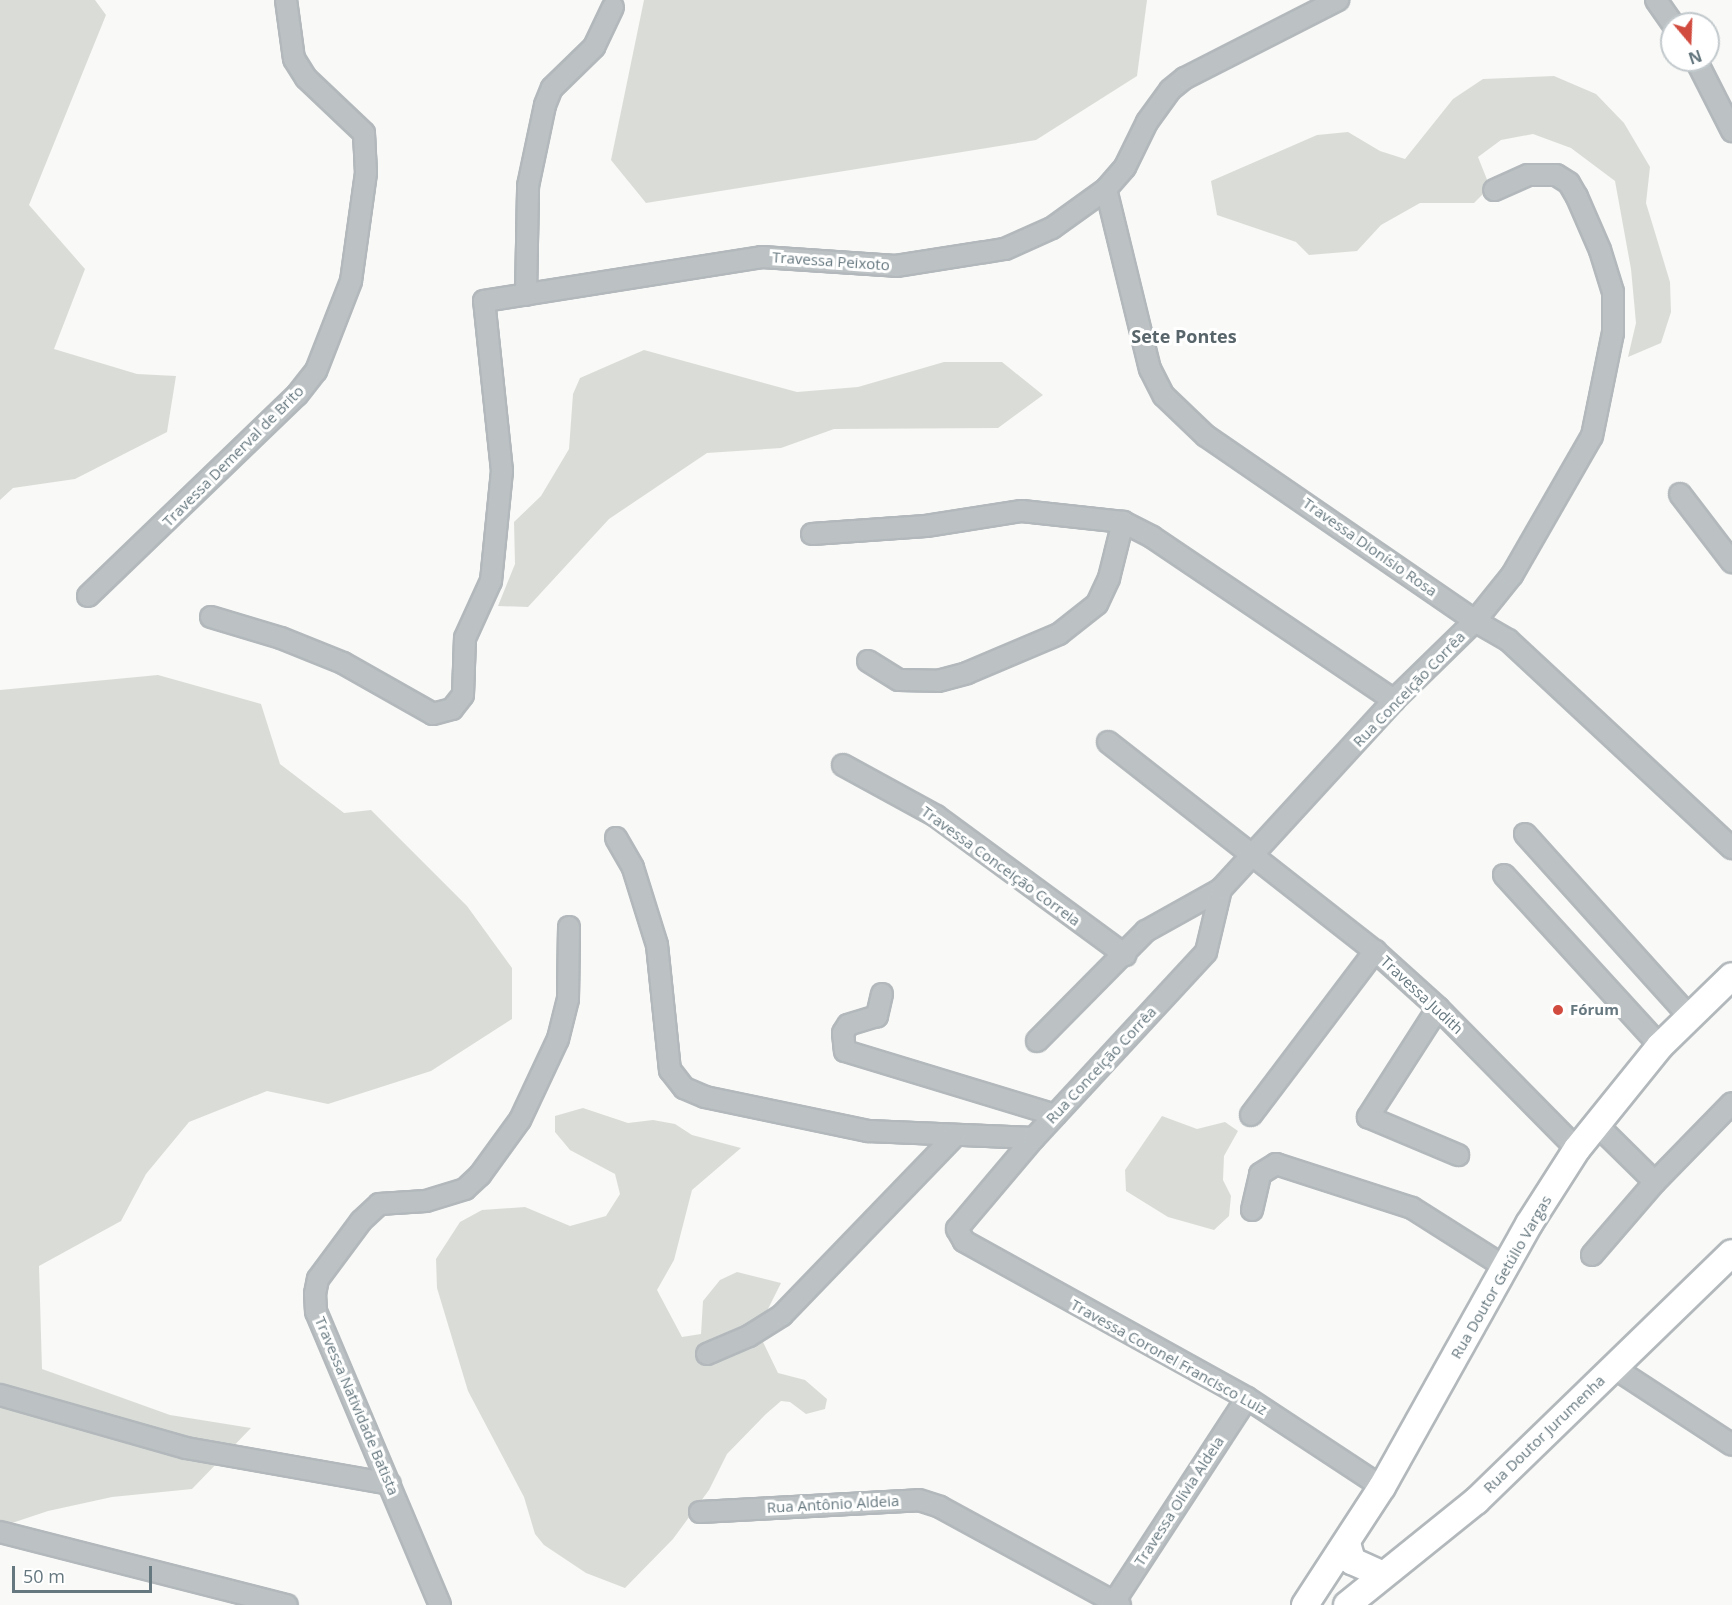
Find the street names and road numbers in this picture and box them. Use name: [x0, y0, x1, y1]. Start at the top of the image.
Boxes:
street label: Travessa Peixoto: [772, 248, 890, 274]
street label: Travessa Demerval de Brito: [159, 382, 307, 530]
street label: Travessa Dionísio Rosa: [1300, 494, 1440, 600]
street label: Rua Conceição Corrêa: [1349, 627, 1469, 751]
street label: Travessa Conceição Correia: [918, 802, 1084, 930]
street label: Travessa Judith: [1377, 952, 1467, 1038]
street label: Rua Conceição Corrêa: [1042, 1003, 1160, 1127]
street label: Rua Doutor Getúlio Vargas: [1447, 1192, 1555, 1362]
street label: Travessa Coronel Francisco Luiz: [1068, 1295, 1270, 1419]
street label: Travessa Natividade Batista: [311, 1314, 403, 1498]
street label: Rua Doutor Jurumenha: [1480, 1371, 1608, 1497]
street label: Travessa Olívia Aldeia: [1130, 1433, 1228, 1569]
street label: Rua Antônio Aldeia: [766, 1492, 900, 1516]

